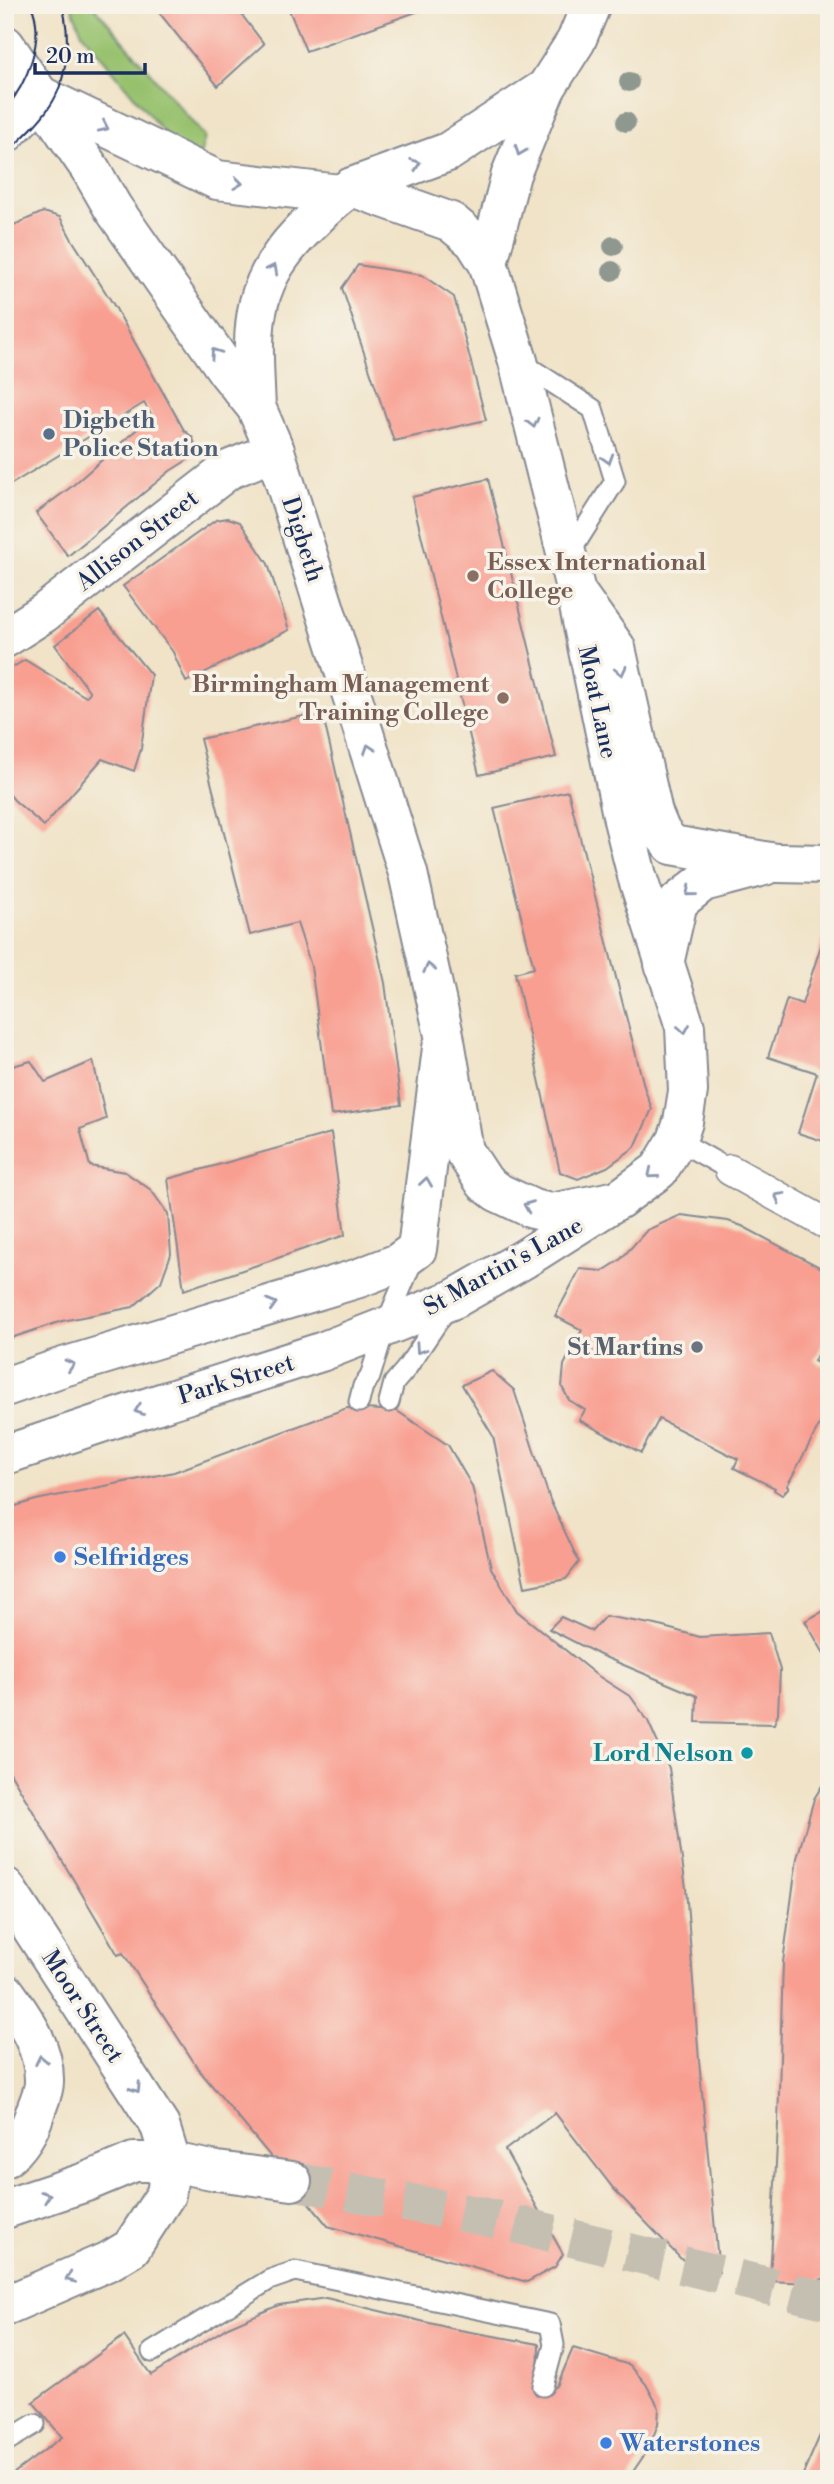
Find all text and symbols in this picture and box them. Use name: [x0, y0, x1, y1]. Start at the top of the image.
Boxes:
scale bar: [35, 32, 145, 76]
text: 20 m: [46, 44, 95, 70]
one-way arrow: [97, 119, 109, 133]
one-way arrow: [515, 144, 529, 156]
one-way arrow: [410, 158, 422, 172]
one-way arrow: [233, 176, 244, 191]
one-way arrow: [265, 264, 278, 276]
one-way arrow: [211, 348, 223, 361]
place label: Digbeth Police Station: [63, 406, 219, 464]
one-way arrow: [525, 417, 539, 429]
marker: Digbeth Police Station: [41, 426, 57, 442]
one-way arrow: [599, 453, 614, 465]
street label: Allison Street: [70, 483, 205, 598]
street label: Digbeth: [274, 493, 330, 586]
place label: Essex International College: [487, 548, 706, 606]
marker: Essex International College: [465, 568, 481, 584]
street label: Moat Lane: [570, 643, 624, 761]
one-way arrow: [613, 665, 627, 677]
place label: Birmingham Management Training College: [192, 670, 489, 728]
marker: Birmingham Management Training College: [495, 690, 511, 706]
one-way arrow: [363, 744, 377, 756]
one-way arrow: [685, 884, 698, 896]
one-way arrow: [423, 963, 437, 975]
one-way arrow: [676, 1023, 691, 1035]
one-way arrow: [647, 1166, 660, 1178]
one-way arrow: [418, 1176, 433, 1187]
one-way arrow: [774, 1192, 787, 1205]
one-way arrow: [522, 1200, 534, 1214]
street label: St Martin's Lane: [419, 1211, 588, 1323]
one-way arrow: [265, 1298, 277, 1313]
place label: St Martins: [568, 1333, 683, 1363]
marker: St Martins: [689, 1339, 705, 1355]
one-way arrow: [415, 1342, 428, 1355]
street label: Park Street: [174, 1348, 299, 1412]
one-way arrow: [63, 1359, 76, 1373]
one-way arrow: [134, 1402, 146, 1416]
place label: Selfridges: [74, 1543, 189, 1573]
marker: Selfridges: [52, 1549, 68, 1565]
place label: Lord Nelson: [593, 1739, 733, 1769]
marker: Lord Nelson: [739, 1745, 755, 1761]
street label: Moor Street: [35, 1944, 130, 2069]
one-way arrow: [34, 2054, 49, 2066]
one-way arrow: [127, 2080, 140, 2093]
one-way arrow: [39, 2189, 51, 2204]
one-way arrow: [65, 2270, 77, 2284]
place label: Waterstones: [619, 2429, 760, 2459]
marker: Waterstones: [598, 2435, 614, 2451]

